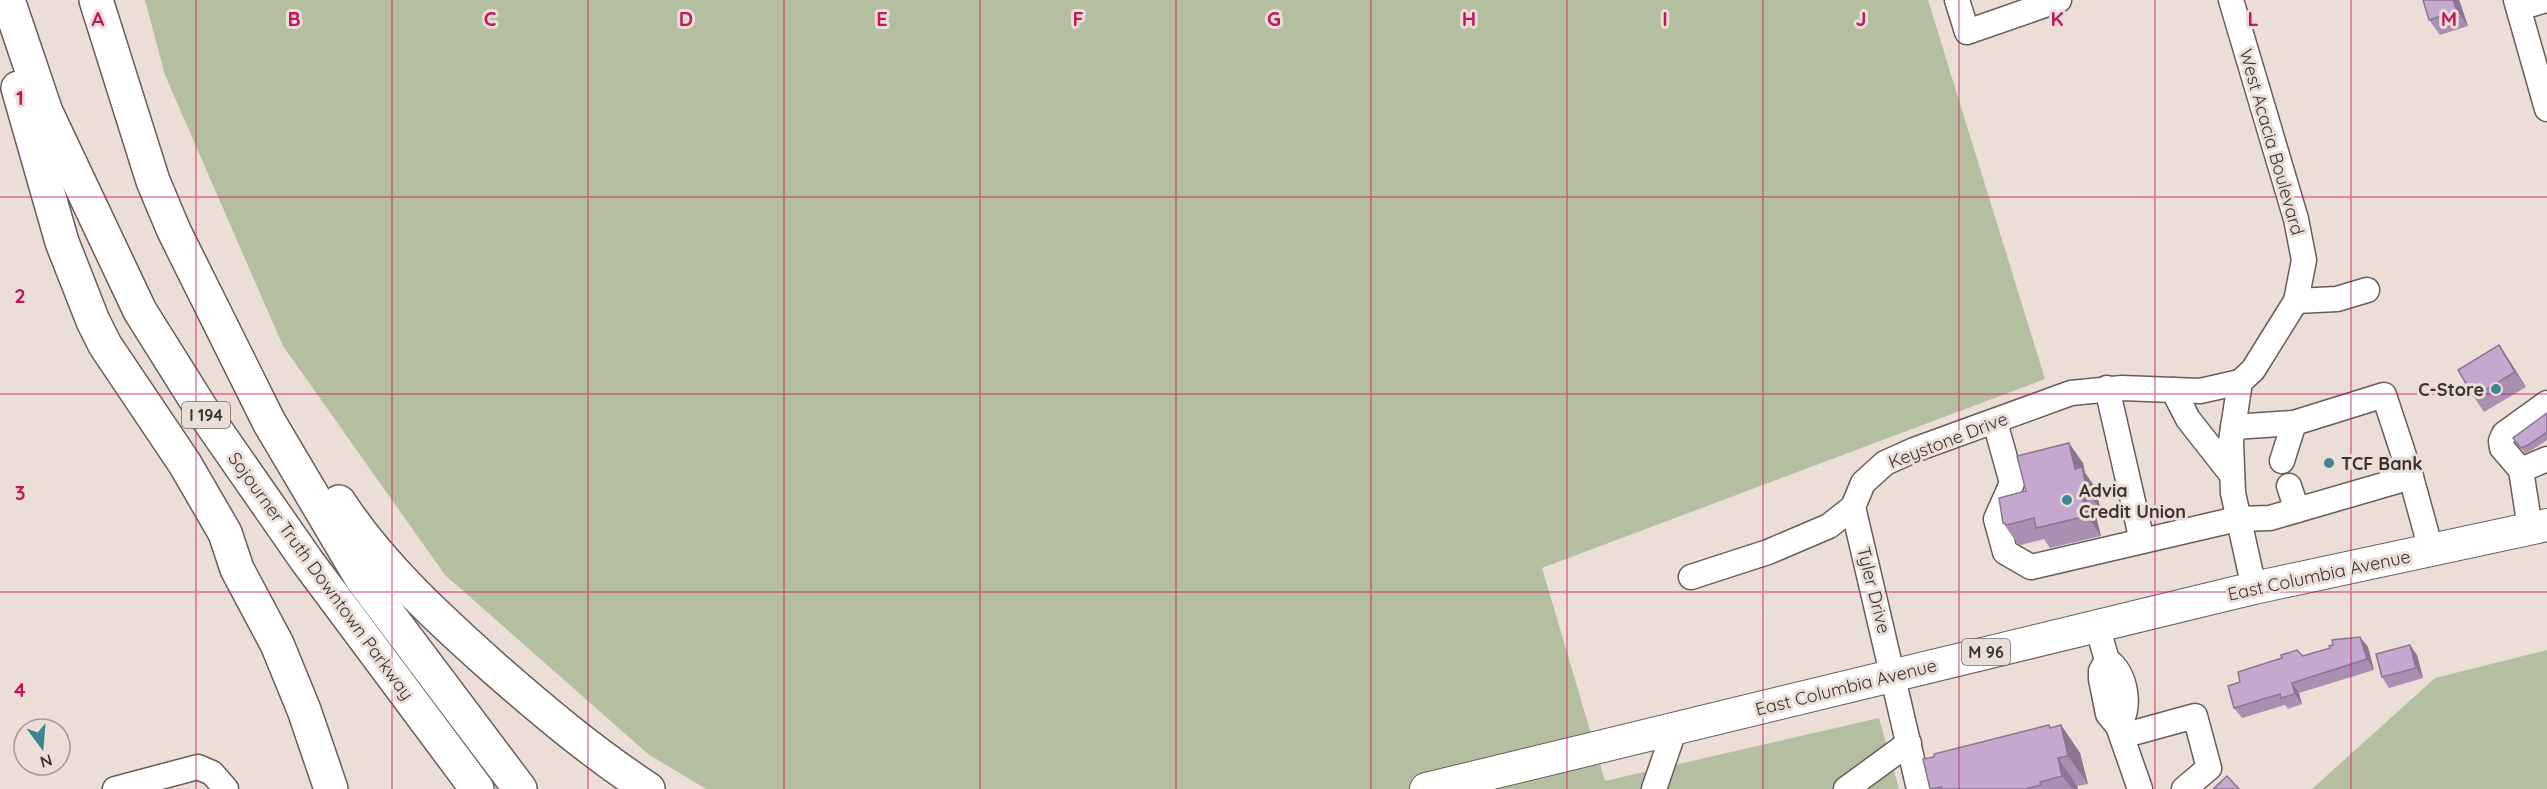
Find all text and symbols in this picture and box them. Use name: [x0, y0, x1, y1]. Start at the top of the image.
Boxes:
text: A: [92, 6, 105, 31]
text: B: [287, 6, 301, 31]
text: C: [484, 6, 497, 31]
text: D: [679, 6, 693, 31]
text: E: [876, 6, 888, 31]
text: F: [1072, 6, 1084, 31]
text: G: [1267, 6, 1281, 31]
text: H: [1462, 6, 1476, 31]
text: I: [1662, 6, 1668, 31]
text: J: [1855, 6, 1867, 31]
text: K: [2050, 6, 2064, 31]
text: L: [2247, 6, 2259, 31]
text: M: [2441, 6, 2457, 31]
street label: West Acacia Boulevard: [2234, 46, 2310, 238]
text: 1: [16, 85, 24, 110]
text: 2: [14, 283, 26, 308]
place label: C-Store: [2418, 378, 2484, 401]
marker: C-Store: [2489, 382, 2503, 396]
road number: I 194: [182, 402, 230, 428]
street label: Keystone Drive: [1885, 407, 2011, 473]
street label: Sojourner Truth Downtown Parkway: [223, 447, 419, 705]
place label: TCF Bank: [2341, 452, 2422, 475]
marker: TCF Bank: [2322, 456, 2336, 470]
place label: Advia Credit Union: [2079, 479, 2186, 523]
text: 3: [15, 480, 25, 505]
marker: Advia Credit Union: [2060, 493, 2074, 507]
street label: Tyler Drive: [1852, 544, 1896, 636]
street label: East Columbia Avenue: [2226, 544, 2412, 606]
road number: M 96: [1962, 639, 2010, 665]
street label: East Columbia Avenue: [1753, 653, 1939, 721]
text: 4: [14, 677, 26, 702]
north arrow: [12, 717, 72, 777]
text: N: [38, 750, 55, 773]

